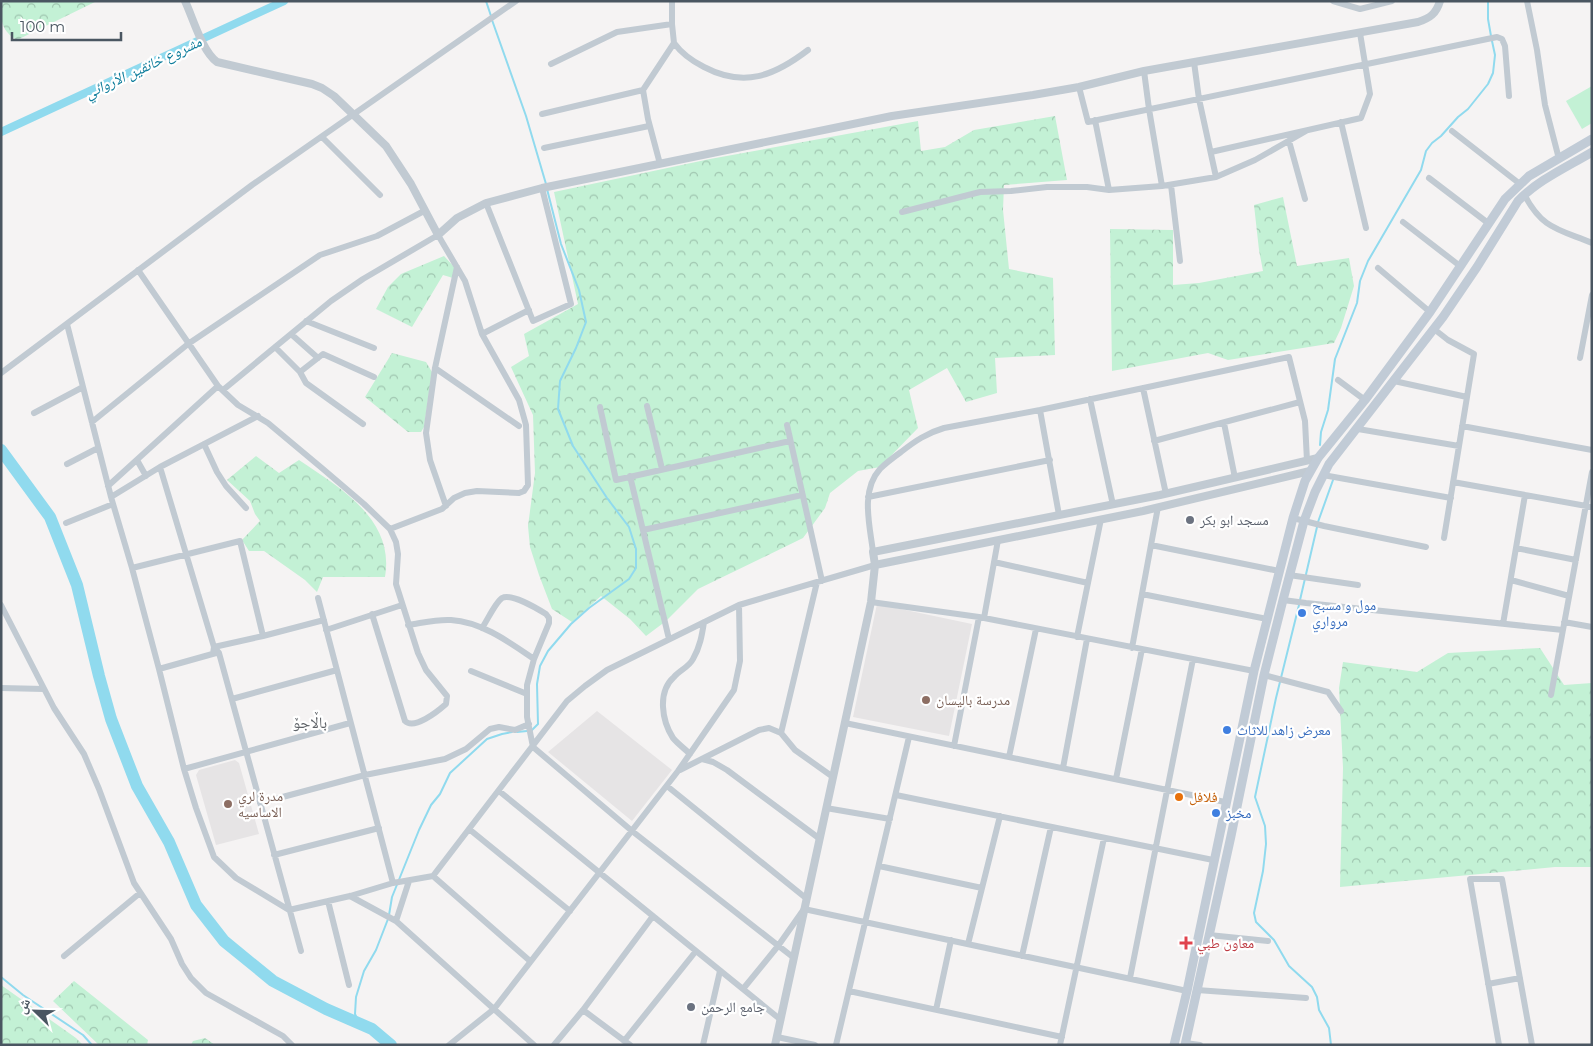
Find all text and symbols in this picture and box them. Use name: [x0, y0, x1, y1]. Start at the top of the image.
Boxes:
scale bar: [12, 10, 121, 42]
text: 100 m: [20, 17, 65, 36]
water label: مشروع خانقين الأروائي: [82, 32, 206, 105]
place label: مسجد ابو بكر: [1199, 511, 1269, 529]
marker: مسجد ابو بكر: [1184, 514, 1196, 526]
place label: مول و مسبح مرواري: [1312, 596, 1376, 633]
marker: مول و مسبح مرواري: [1296, 607, 1308, 619]
place label: مدرسة بالیسان: [936, 691, 1010, 709]
marker: مدرسة بالیسان: [920, 694, 932, 706]
district label: باڵاجۆ: [293, 711, 327, 732]
place label: معرض زاهد للاثاث: [1237, 721, 1331, 739]
marker: معرض زاهد للاثاث: [1221, 724, 1233, 736]
place label: مدرة لري الاساسیه: [238, 787, 283, 821]
place label: فلافل: [1189, 788, 1218, 806]
marker: فلافل: [1173, 791, 1185, 803]
marker: مدرة لري الاساسیه: [222, 798, 234, 810]
place label: مخبز: [1225, 804, 1251, 822]
marker: مخبز: [1210, 807, 1222, 819]
place label: معاون طبي: [1197, 934, 1254, 955]
marker: معاون طبي: [1179, 936, 1193, 950]
north arrow: [10, 986, 60, 1036]
text: ش: [12, 995, 34, 1016]
place label: جامع الرحمن: [701, 998, 765, 1017]
marker: جامع الرحمن: [685, 1001, 697, 1013]

